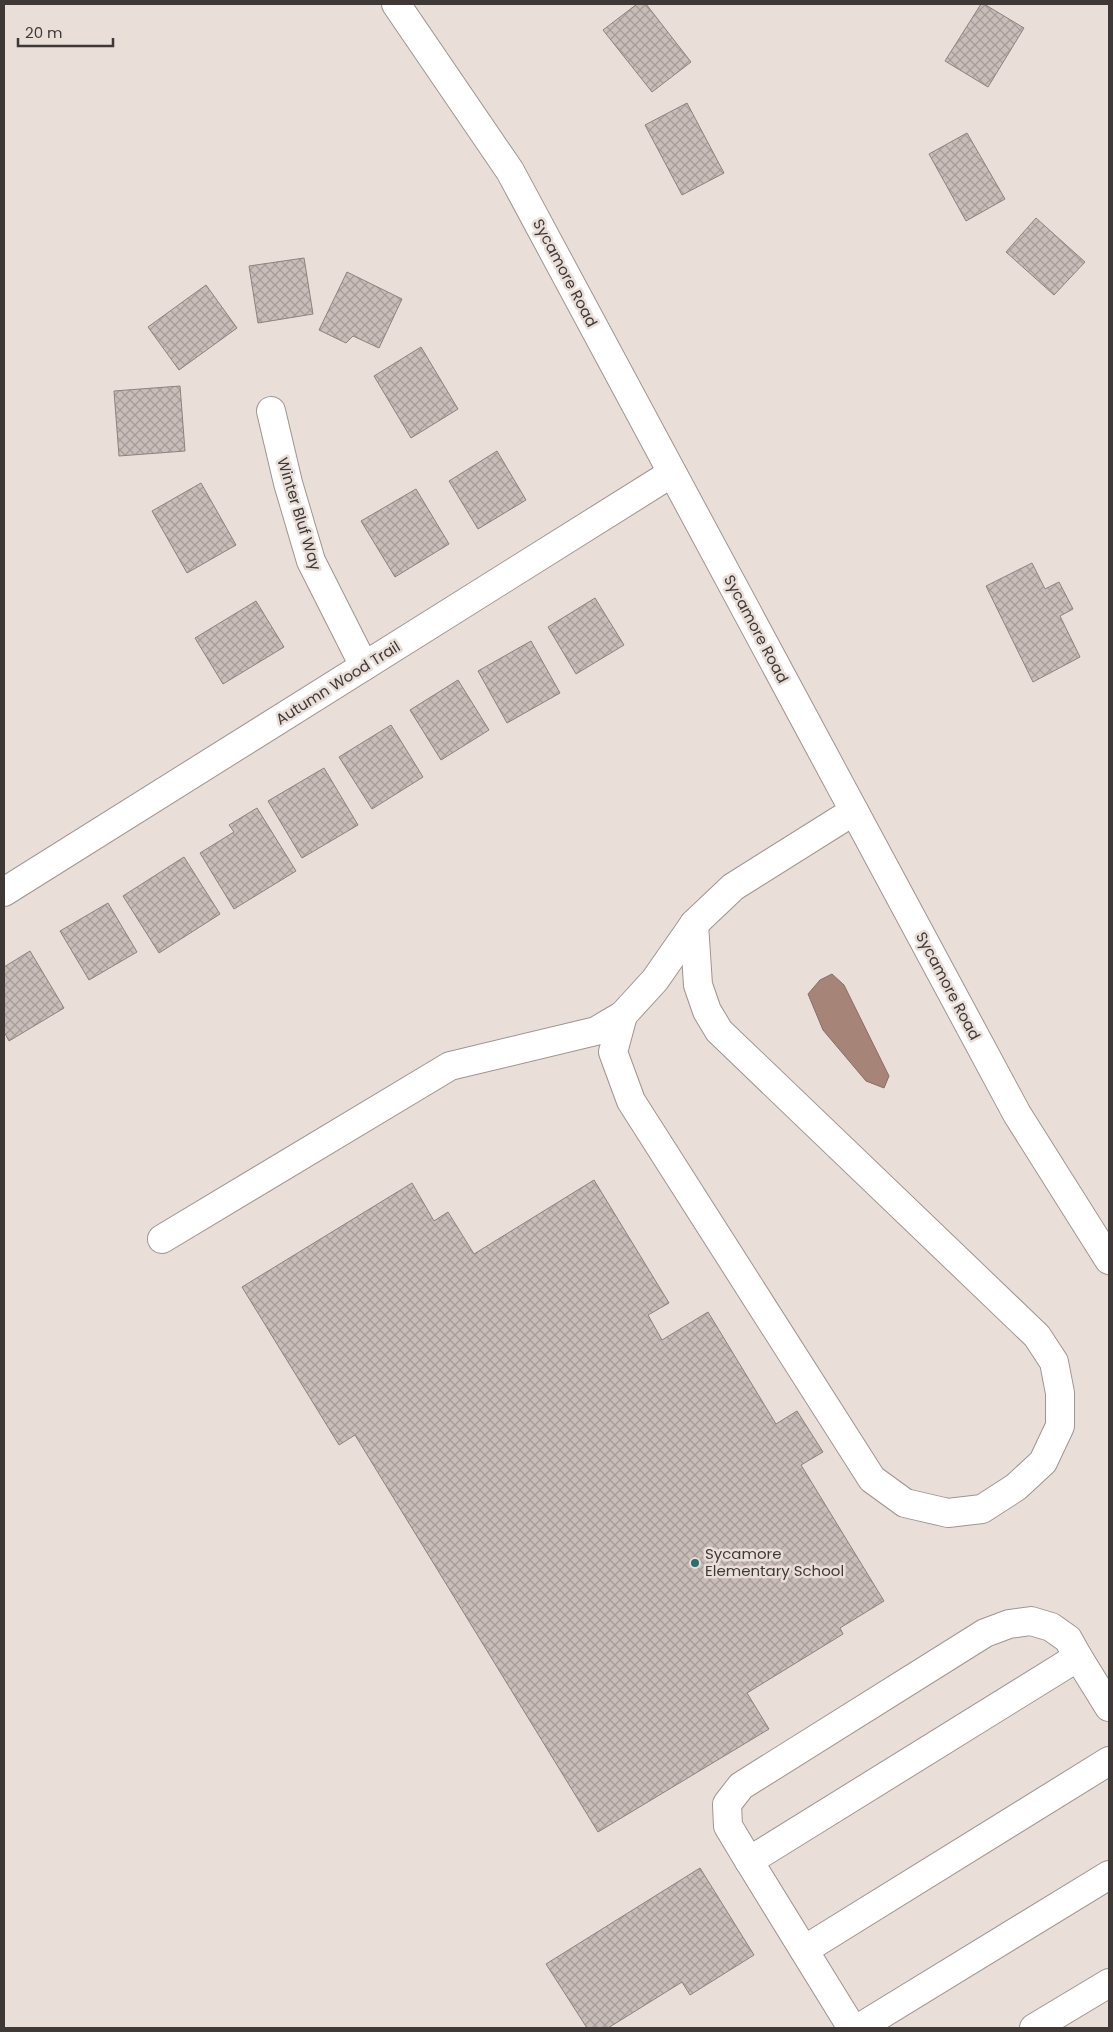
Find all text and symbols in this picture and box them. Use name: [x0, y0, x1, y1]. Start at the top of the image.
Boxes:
scale bar: [18, 15, 112, 47]
text: 20 m: [25, 22, 63, 43]
street label: Sycamore Road: [528, 215, 603, 330]
street label: Winter Bluf Way: [272, 455, 327, 573]
street label: Sycamore Road: [719, 571, 794, 686]
street label: Autumn Wood Trail: [272, 636, 404, 729]
street label: Sycamore Road: [911, 928, 986, 1043]
place label: Sycamore Elementary School: [705, 1543, 844, 1581]
marker: Sycamore Elementary School: [689, 1557, 701, 1569]

